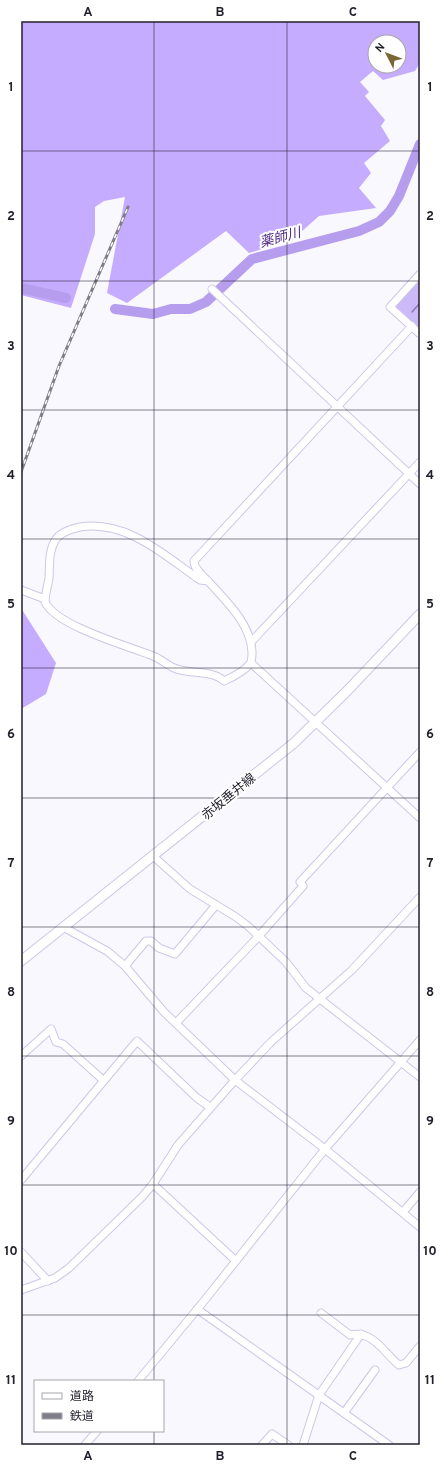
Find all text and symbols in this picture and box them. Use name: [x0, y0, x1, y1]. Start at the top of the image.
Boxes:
text: A: [83, 5, 93, 21]
text: B: [216, 5, 225, 21]
text: C: [349, 5, 357, 21]
north arrow: [367, 34, 407, 74]
text: N: [372, 40, 388, 56]
text: 1: [8, 80, 14, 96]
text: 1: [427, 80, 433, 96]
text: 2: [7, 209, 15, 225]
text: 2: [426, 209, 434, 225]
water label: 薬師川: [258, 224, 305, 252]
text: 3: [7, 339, 15, 355]
text: 3: [426, 339, 434, 355]
text: 4: [7, 468, 15, 484]
text: 4: [426, 468, 434, 484]
text: 5: [7, 597, 15, 613]
text: 5: [426, 597, 434, 613]
text: 6: [7, 727, 15, 743]
text: 6: [426, 727, 434, 743]
street label: 赤坂垂井線: [198, 770, 260, 824]
text: 7: [8, 856, 15, 872]
text: 7: [427, 856, 434, 872]
text: 8: [7, 985, 15, 1001]
text: 8: [426, 985, 434, 1001]
text: 9: [7, 1114, 15, 1130]
text: 9: [426, 1114, 434, 1130]
text: 10: [4, 1244, 18, 1260]
text: 10: [423, 1244, 437, 1260]
text: 11: [6, 1373, 16, 1389]
text: 11: [425, 1373, 435, 1389]
legend: [34, 1380, 164, 1432]
text: 道路: [70, 1389, 94, 1405]
text: 鉄道: [70, 1409, 94, 1425]
text: A: [83, 1449, 93, 1465]
text: B: [216, 1449, 225, 1465]
text: C: [349, 1449, 357, 1465]

